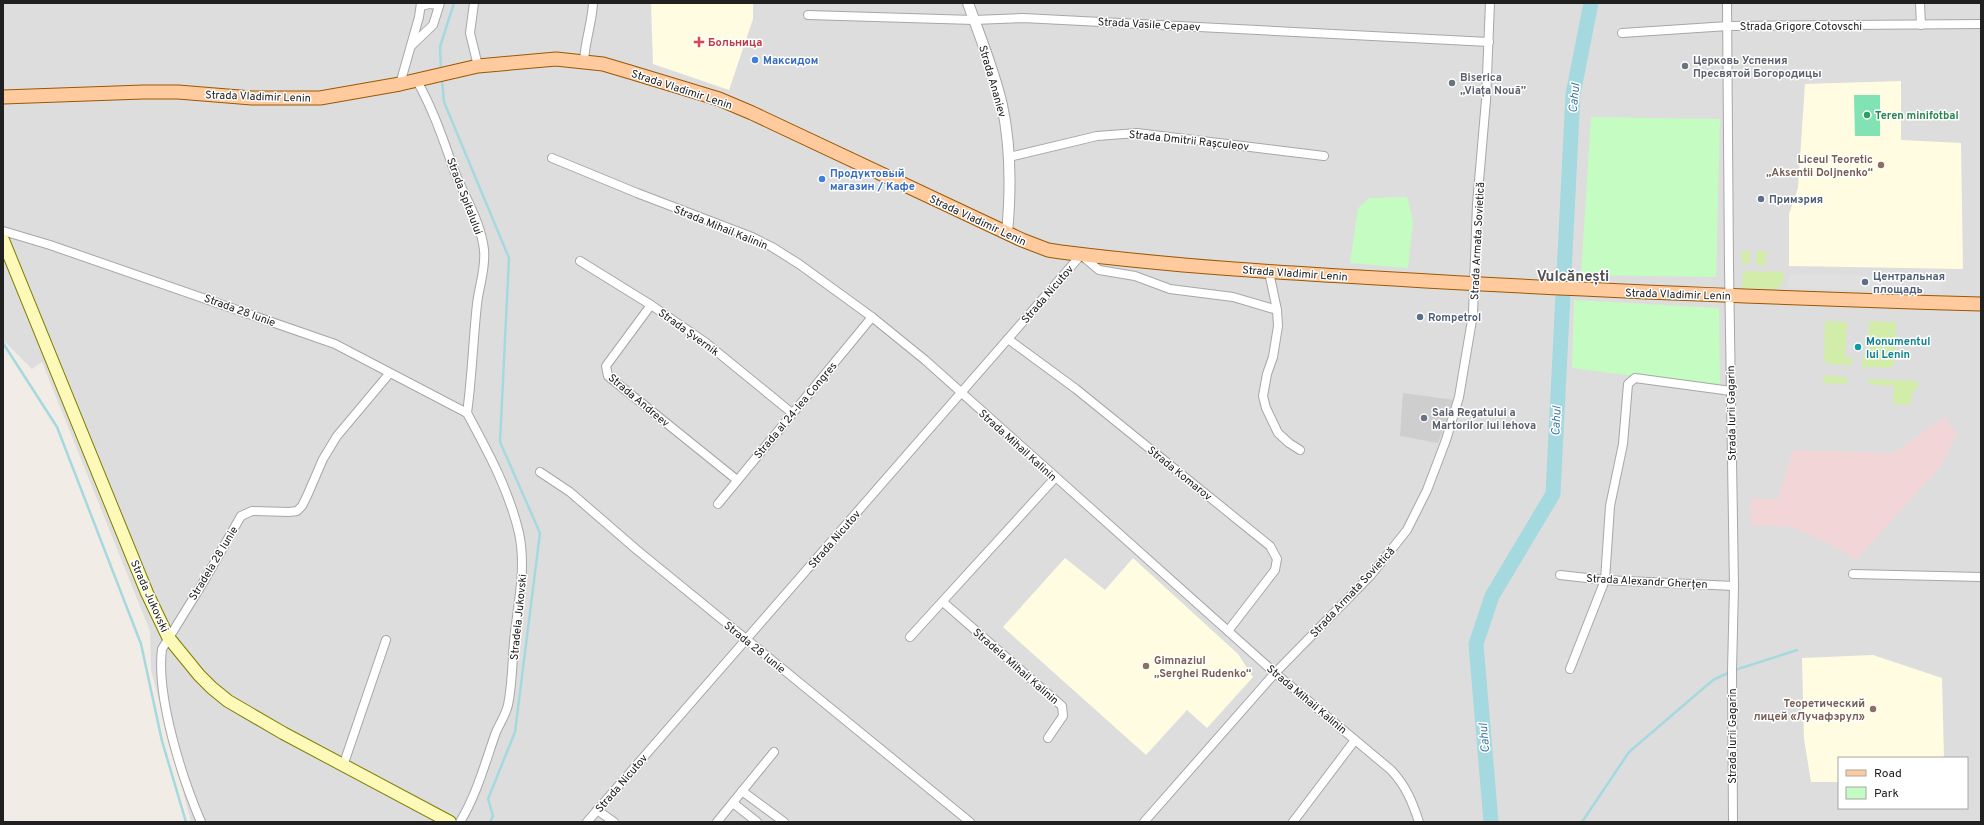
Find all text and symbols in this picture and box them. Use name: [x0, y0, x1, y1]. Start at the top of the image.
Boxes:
street label: Strada Vasile Cepaev: [1097, 15, 1201, 35]
street label: Strada Grigore Cotovschi: [1740, 20, 1862, 34]
marker: Больница: [693, 36, 705, 48]
place label: Больница: [708, 36, 762, 50]
street label: Strada Ananiev: [975, 44, 1009, 119]
place label: Максидом: [763, 54, 818, 68]
place label: Церковь Успения Пресвятой Богородицы: [1693, 54, 1822, 81]
marker: Максидом: [750, 55, 760, 65]
marker: Церковь Успения Пресвятой Богородицы: [1680, 61, 1690, 71]
street label: Strada Vladimir Lenin: [629, 67, 734, 113]
place label: Biserica „Viața Nouă”: [1460, 71, 1526, 98]
marker: Biserica „Viața Nouă”: [1447, 78, 1457, 88]
water label: Cahul: [1565, 82, 1585, 114]
street label: Strada Vladimir Lenin: [205, 88, 311, 106]
place label: Teren minifotbal: [1875, 109, 1959, 123]
marker: Teren minifotbal: [1862, 110, 1872, 120]
street label: Strada Dmitrii Rașculeov: [1128, 128, 1250, 154]
place label: Liceul Teoretic „Aksentii Doljnenko“: [1766, 153, 1873, 180]
street label: Strada Spitalului: [443, 156, 485, 237]
marker: Liceul Teoretic „Aksentii Doljnenko“: [1876, 160, 1886, 170]
place label: Продуктовый магазин / Кафе: [830, 167, 915, 194]
marker: Продуктовый магазин / Кафе: [817, 174, 827, 184]
street label: Strada Armata Sovietică: [1468, 182, 1488, 300]
street label: Strada Vladimir Lenin: [927, 192, 1028, 250]
place label: Примэрия: [1769, 193, 1823, 207]
marker: Примэрия: [1756, 194, 1766, 204]
street label: Strada Mihail Kalinin: [671, 203, 770, 253]
street label: Strada Nicutov: [1019, 262, 1077, 327]
street label: Strada Vladimir Lenin: [1242, 263, 1348, 285]
district label: Vulcănești: [1537, 268, 1609, 287]
place label: Центральная площадь: [1873, 270, 1945, 297]
marker: Центральная площадь: [1860, 277, 1870, 287]
street label: Strada Vladimir Lenin: [1625, 286, 1731, 304]
street label: Strada 28 Iunie: [202, 292, 277, 330]
street label: Strada Șvernik: [655, 306, 722, 360]
place label: Rompetrol: [1428, 311, 1481, 325]
marker: Rompetrol: [1415, 312, 1425, 322]
place label: Monumentul lui Lenin: [1866, 335, 1930, 362]
marker: Monumentul lui Lenin: [1853, 342, 1863, 352]
street label: Strada al 24-lea Congres: [751, 359, 840, 462]
street label: Strada Iurii Gagarin: [1724, 365, 1740, 461]
street label: Strada Andreev: [605, 371, 672, 431]
water label: Cahul: [1548, 405, 1566, 436]
place label: Sala Regatului a Martorilor lui Iehova: [1432, 406, 1536, 433]
street label: Strada Mihail Kalinin: [975, 407, 1059, 485]
marker: Sala Regatului a Martorilor lui Iehova: [1419, 413, 1429, 423]
street label: Strada Komarov: [1144, 444, 1215, 504]
street label: Strada Nicutov: [806, 507, 864, 572]
street label: Stradela 28 Iunie: [186, 524, 242, 603]
street label: Strada Armata Sovietică: [1307, 545, 1398, 641]
street label: Strada Jukovski: [127, 558, 171, 635]
street label: Strada Alexandr Gherțen: [1586, 572, 1708, 592]
street label: Stradela Jukovski: [508, 573, 530, 661]
street label: Strada 28 Iunie: [721, 619, 788, 677]
street label: Stradela Mihail Kalinin: [970, 626, 1061, 708]
place label: Gimnaziul „Serghei Rudenko“: [1154, 654, 1251, 681]
marker: Gimnaziul „Serghei Rudenko“: [1141, 661, 1151, 671]
street label: Strada Mihail Kalinin: [1263, 662, 1349, 737]
street label: Strada Iurii Gagarin: [1726, 688, 1740, 784]
place label: Теоретический лицей «Лучафэрул»: [1753, 697, 1865, 724]
marker: Теоретический лицей «Лучафэрул»: [1868, 704, 1878, 714]
water label: Cahul: [1476, 721, 1494, 753]
street label: Strada Nicutov: [593, 751, 651, 816]
legend: [1838, 757, 1968, 809]
text: Road: [1874, 766, 1902, 782]
text: Park: [1874, 786, 1899, 802]

